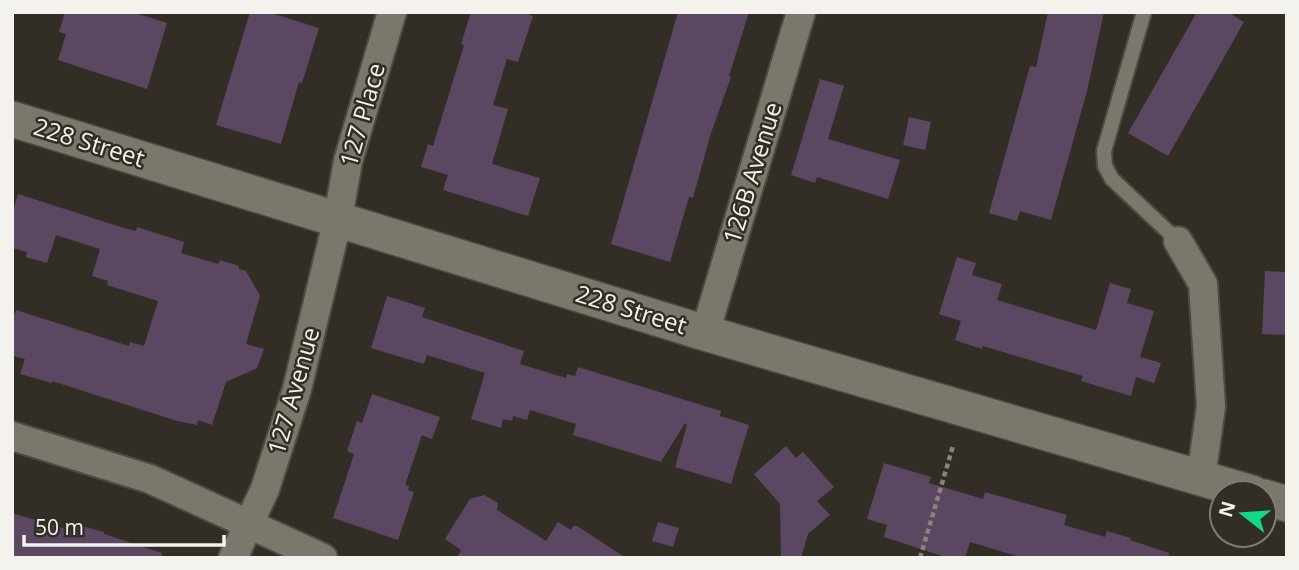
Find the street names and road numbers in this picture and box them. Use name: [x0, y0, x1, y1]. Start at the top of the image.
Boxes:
street label: 127 Place: [331, 59, 392, 170]
street label: 126B Avenue: [714, 98, 789, 247]
street label: 228 Street: [30, 109, 149, 174]
street label: 228 Street: [572, 276, 691, 341]
street label: 127 Avenue: [259, 323, 326, 458]

